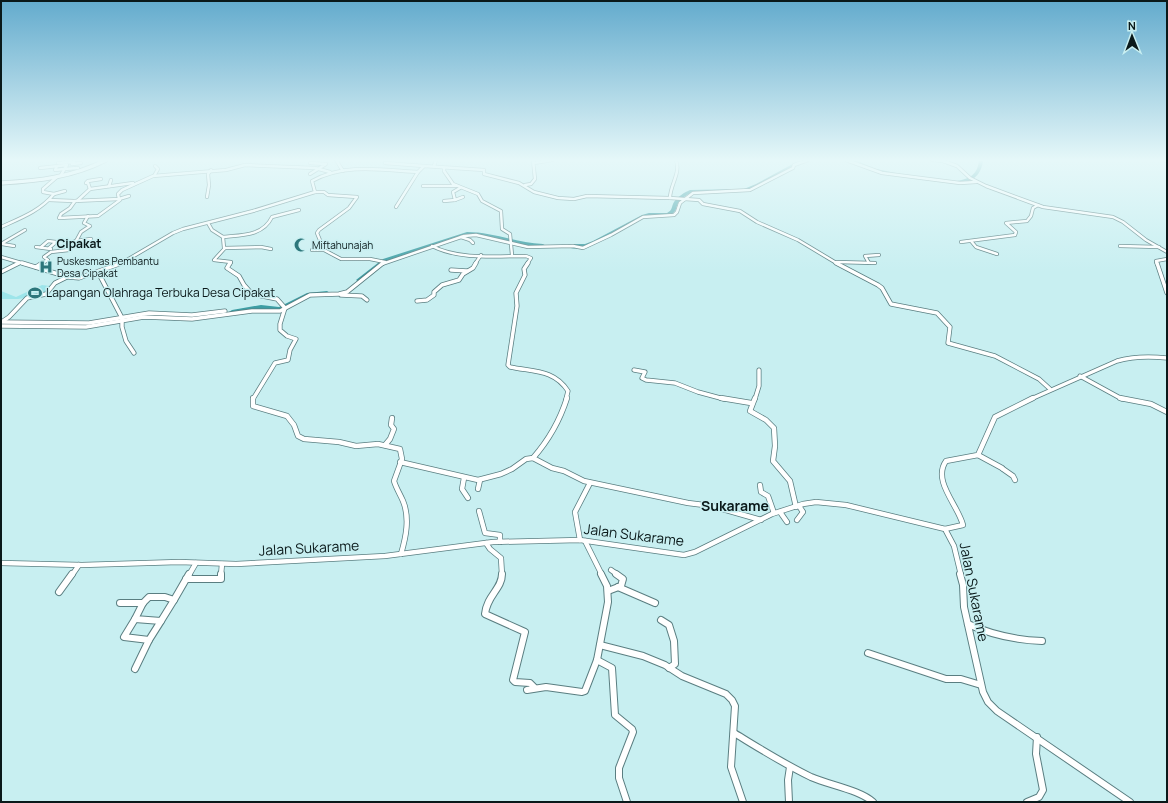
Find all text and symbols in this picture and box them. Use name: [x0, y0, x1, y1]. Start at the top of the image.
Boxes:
north arrow: [1112, 16, 1152, 56]
text: N: [1128, 18, 1136, 33]
district label: Cipakat: [56, 235, 102, 252]
mosque icon: Miftahunajah: [293, 237, 309, 253]
place label: Miftahunajah: [312, 238, 373, 252]
place label: Puskesmas Pembantu Desa Cipakat: [57, 254, 159, 280]
hospital icon: Puskesmas Pembantu Desa Cipakat: [38, 259, 54, 275]
place label: Lapangan Olahraga Terbuka Desa Cipakat: [46, 284, 275, 301]
sports icon: Lapangan Olahraga Terbuka Desa Cipakat: [27, 285, 43, 301]
district label: Sukarame: [701, 496, 769, 515]
street label: Jalan Sukarame: [583, 519, 685, 550]
street label: Jalan Sukarame: [258, 535, 360, 560]
street label: Jalan Sukarame: [956, 541, 993, 643]

